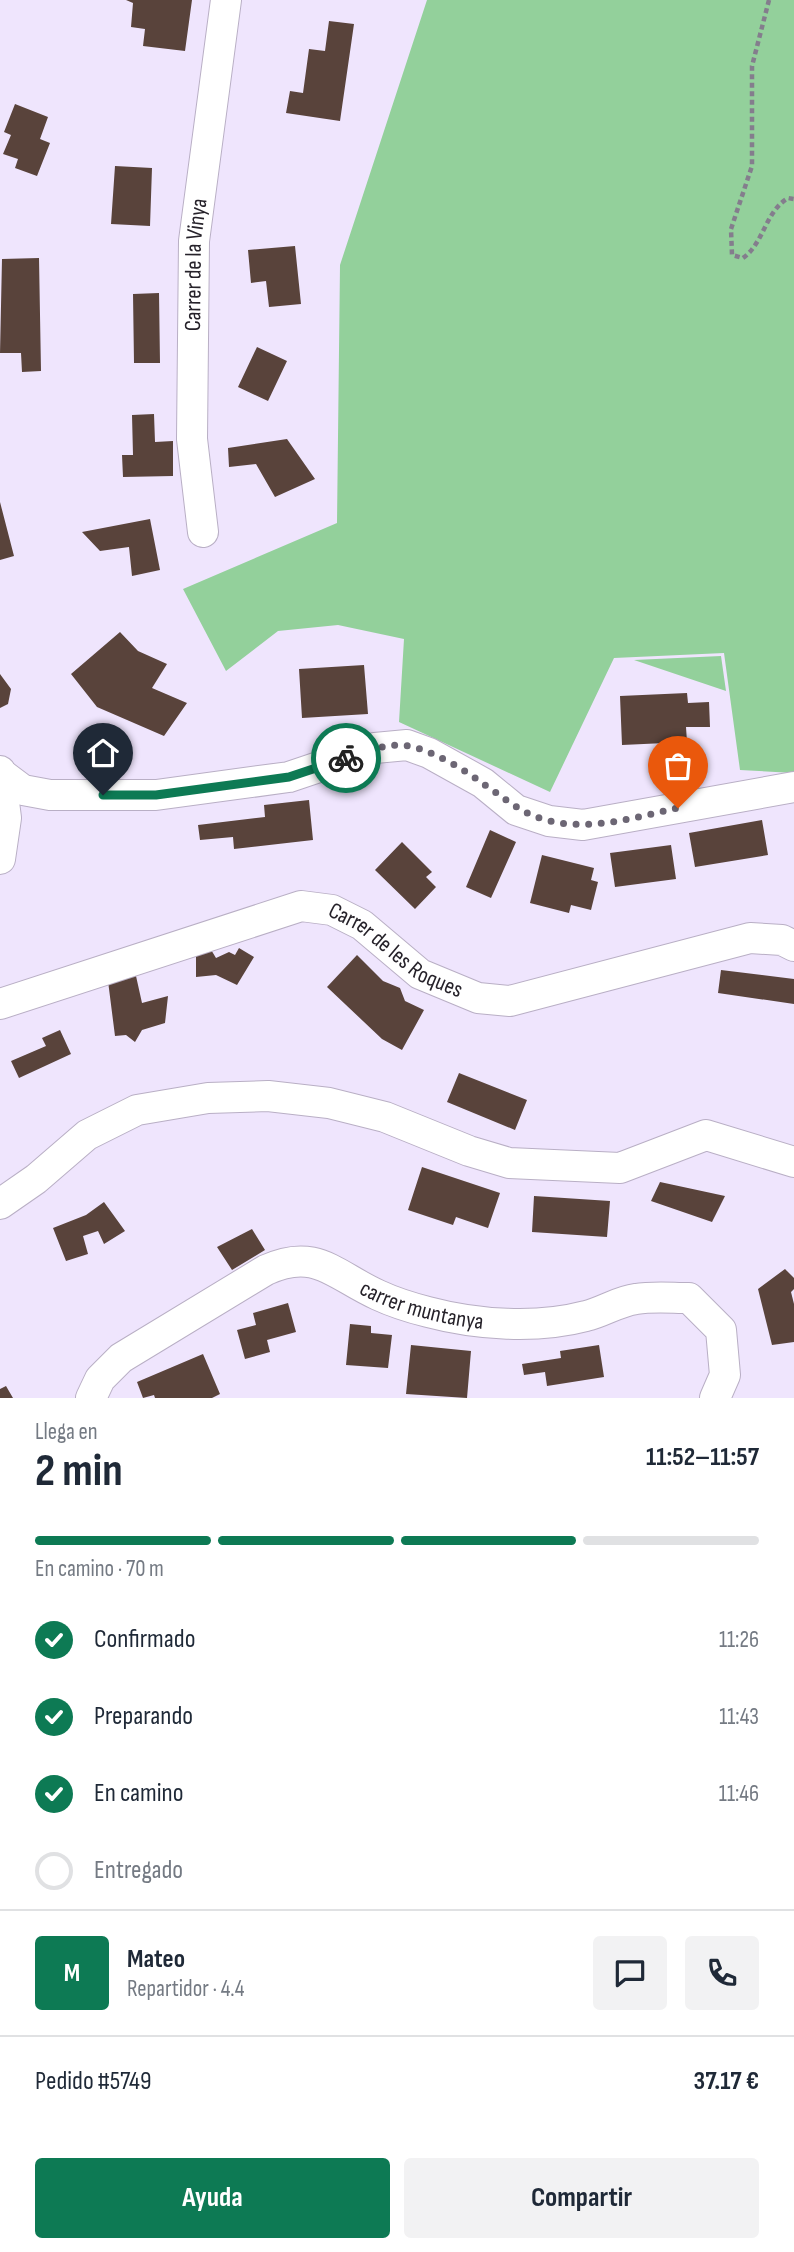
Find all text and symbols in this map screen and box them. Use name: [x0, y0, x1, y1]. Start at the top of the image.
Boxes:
street label: Carrer de la Vinya: [179, 197, 214, 331]
pin: [73, 723, 133, 795]
courier: [311, 723, 381, 793]
icon: home: [84, 734, 122, 772]
pin: [648, 736, 708, 808]
icon: bike: [327, 739, 365, 777]
icon: bag: [659, 747, 697, 785]
street label: Carrer de les Roques: [324, 897, 467, 1004]
street label: carrer muntanya: [355, 1274, 485, 1336]
text: Llega en: [35, 1418, 98, 1446]
text: 11:52–11:57: [646, 1442, 759, 1473]
text: 2 min: [35, 1444, 123, 1499]
text: En camino · 70 m: [35, 1555, 164, 1583]
icon: check: [35, 1621, 73, 1659]
text: Confirmado: [94, 1624, 195, 1655]
text: 11:26: [719, 1626, 759, 1654]
icon: check: [35, 1698, 73, 1736]
text: Preparando: [94, 1701, 193, 1732]
text: 11:43: [719, 1703, 759, 1731]
icon: check: [35, 1775, 73, 1813]
text: En camino: [94, 1778, 184, 1809]
text: 11:46: [719, 1780, 759, 1808]
text: Entregado: [94, 1855, 183, 1886]
button: chat: [593, 1936, 667, 2010]
button: phone: [685, 1936, 759, 2010]
text: Mateo: [127, 1944, 185, 1975]
text: M: [64, 1958, 80, 1989]
text: Repartidor · 4.4: [127, 1975, 244, 2003]
text: Pedido #5749: [35, 2066, 152, 2097]
text: 37.17 €: [694, 2066, 759, 2097]
button: Ayuda: [35, 2158, 390, 2238]
button: Compartir: [404, 2158, 759, 2238]

